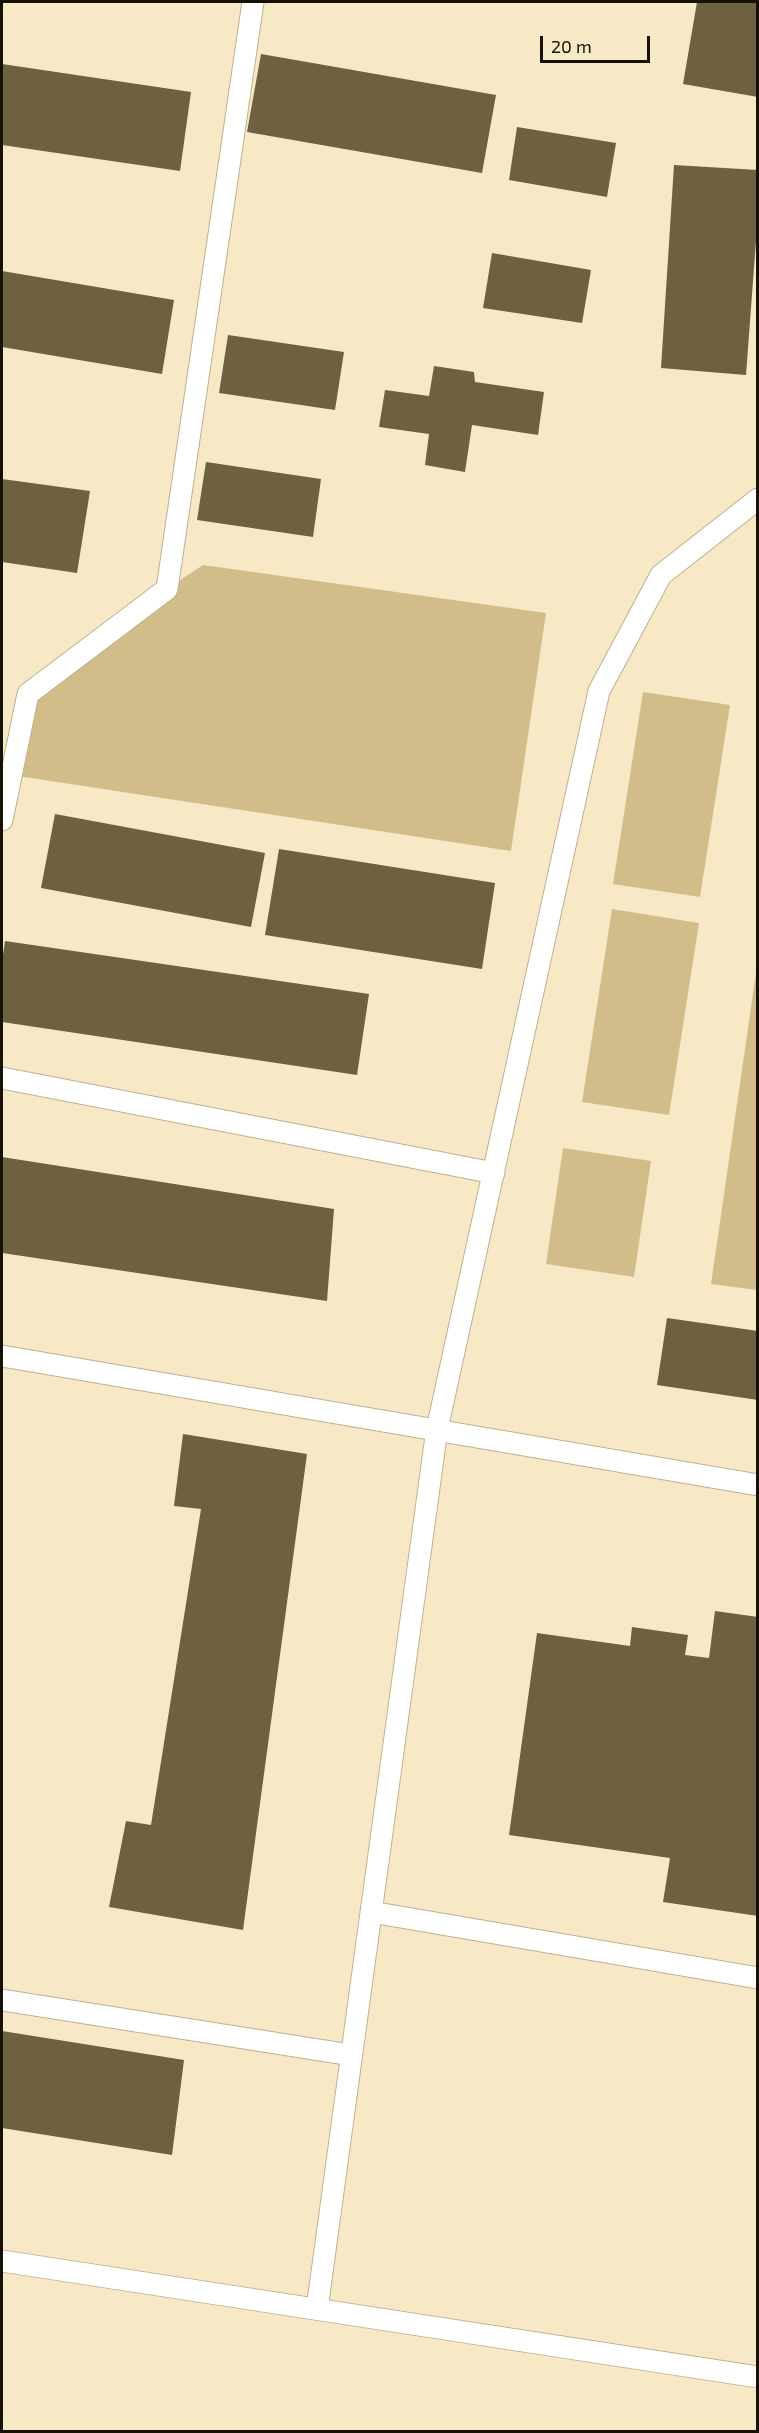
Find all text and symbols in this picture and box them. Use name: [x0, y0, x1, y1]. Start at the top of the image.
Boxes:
scale bar: [543, 24, 652, 62]
text: 20 m: [551, 35, 592, 57]

